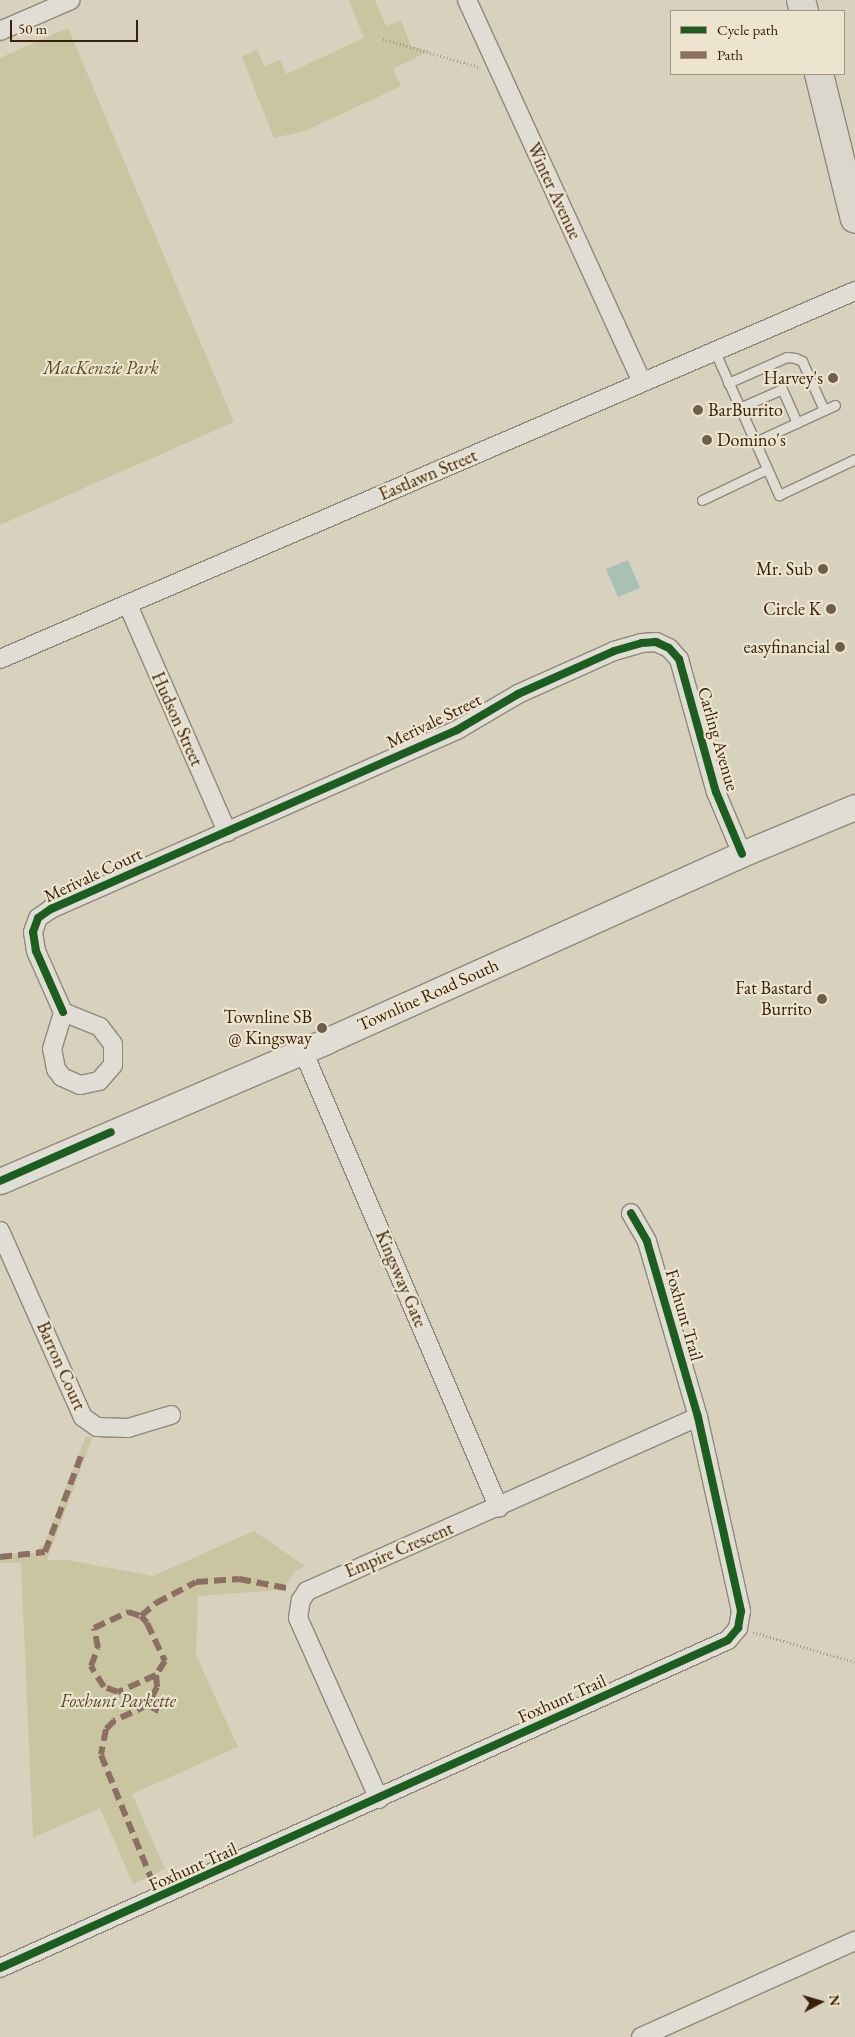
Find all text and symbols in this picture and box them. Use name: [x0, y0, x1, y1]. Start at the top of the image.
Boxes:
scale bar: [12, 10, 140, 42]
legend: [670, 10, 845, 75]
text: 50 m: [18, 19, 47, 38]
text: Cycle path: [717, 20, 778, 39]
text: Path: [717, 45, 743, 64]
street label: Winter Avenue: [522, 139, 586, 243]
park label: MacKenzie Park: [43, 357, 159, 379]
place label: Harvey's: [763, 367, 823, 389]
marker: Harvey's: [827, 372, 839, 384]
place label: BarBurrito: [708, 399, 783, 421]
marker: BarBurrito: [692, 404, 704, 416]
place label: Domino's: [717, 429, 786, 451]
marker: Domino's: [701, 434, 713, 446]
street label: Eastlawn Street: [376, 445, 480, 505]
place label: Mr. Sub: [756, 558, 813, 580]
marker: Mr. Sub: [817, 563, 829, 575]
place label: Circle K: [763, 598, 821, 620]
marker: Circle K: [825, 603, 837, 615]
place label: easyfinancial: [744, 636, 830, 658]
marker: easyfinancial: [834, 641, 846, 653]
street label: Hudson Street: [147, 669, 207, 769]
street label: Carling Avenue: [693, 684, 743, 794]
street label: Merivale Street: [383, 689, 485, 753]
street label: Merivale Court: [40, 843, 146, 907]
street label: Townline Road South: [354, 954, 502, 1036]
place label: Fat Bastard Burrito: [735, 978, 812, 1021]
marker: Fat Bastard Burrito: [816, 993, 828, 1005]
place label: Townline SB @ Kingsway: [224, 1007, 312, 1050]
marker: Townline SB @ Kingsway: [316, 1022, 328, 1034]
street label: Kingsway Gate: [371, 1227, 431, 1331]
street label: Foxhunt Trail: [661, 1267, 707, 1363]
street label: Barron Court: [32, 1318, 90, 1414]
street label: Empire Crescent: [342, 1518, 456, 1582]
street label: Foxhunt Trail: [514, 1670, 610, 1728]
park label: Foxhunt Parkette: [60, 1690, 176, 1712]
street label: Foxhunt Trail: [145, 1838, 241, 1896]
north arrow: [795, 1977, 845, 2027]
text: N: [825, 1994, 844, 2007]

